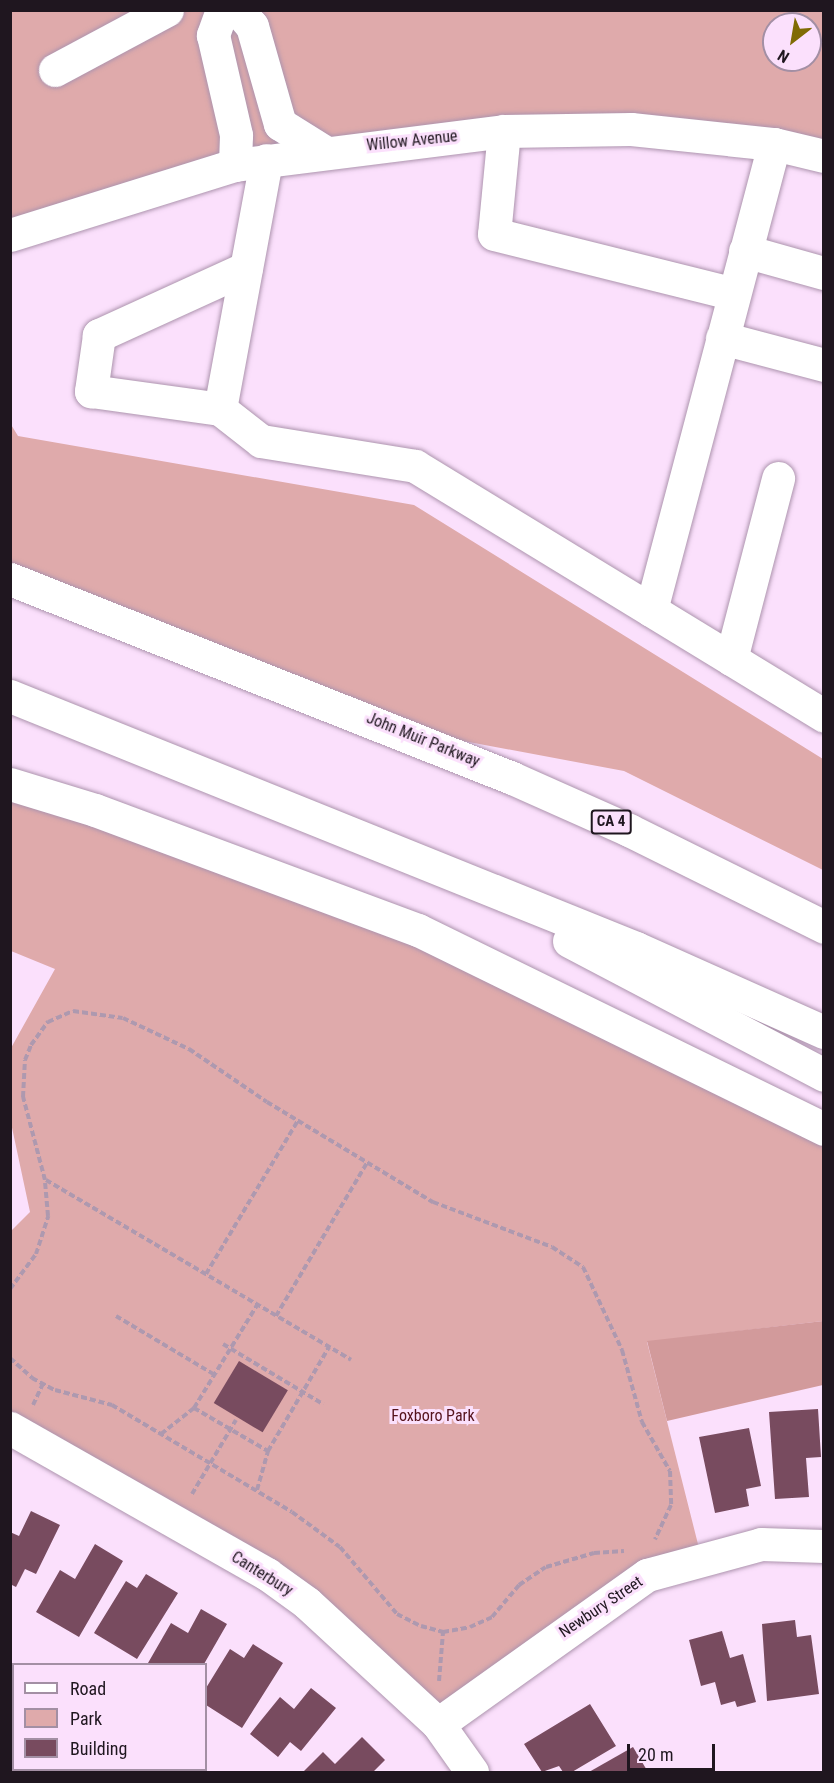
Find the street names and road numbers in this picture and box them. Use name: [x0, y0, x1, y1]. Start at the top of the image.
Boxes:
street label: Willow Avenue: [366, 127, 458, 155]
street label: John Muir Parkway: [364, 709, 482, 771]
road number: CA 4: [590, 810, 632, 834]
street label: Canterbury: [228, 1548, 296, 1600]
street label: Newbury Street: [556, 1572, 646, 1642]

